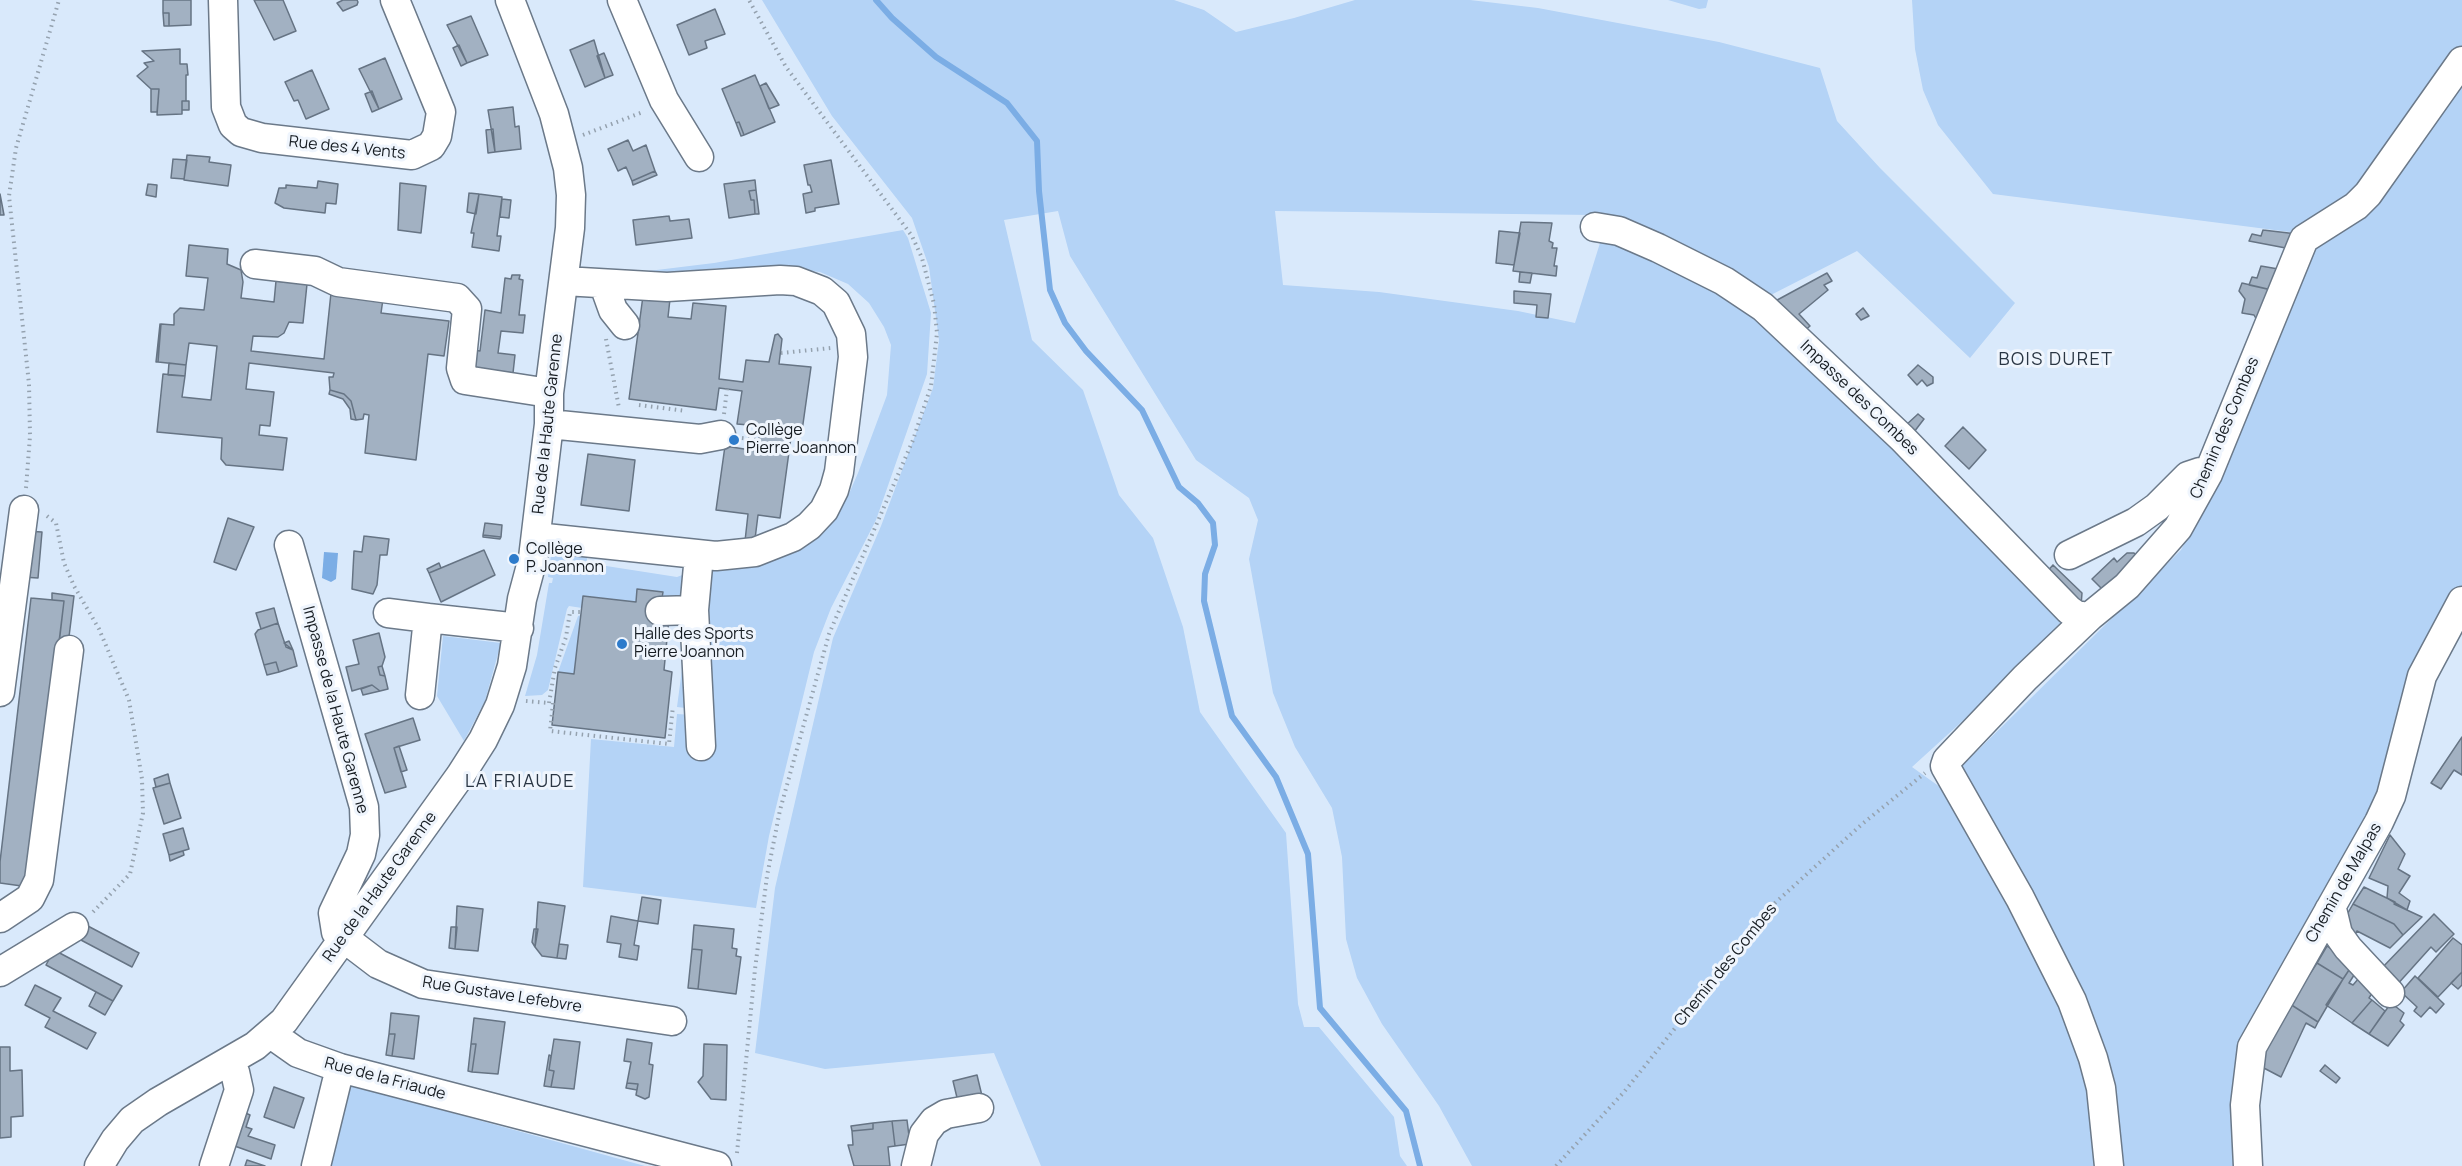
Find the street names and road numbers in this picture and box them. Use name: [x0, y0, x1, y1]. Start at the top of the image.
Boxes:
street label: Rue des 4 Vents: [288, 132, 406, 164]
street label: Rue de la Haute Garenne: [529, 333, 567, 515]
street label: Impasse des Combes: [1796, 337, 1922, 459]
street label: Chemin des Combes: [2186, 354, 2264, 502]
street label: Impasse de la Haute Garenne: [298, 604, 372, 816]
street label: Rue de la Haute Garenne: [319, 808, 441, 966]
street label: Chemin de Malpas: [2302, 820, 2386, 946]
street label: Chemin des Combes: [1671, 900, 1781, 1030]
street label: Rue Gustave Lefebvre: [421, 973, 583, 1017]
street label: Rue de la Friaude: [322, 1054, 448, 1104]

